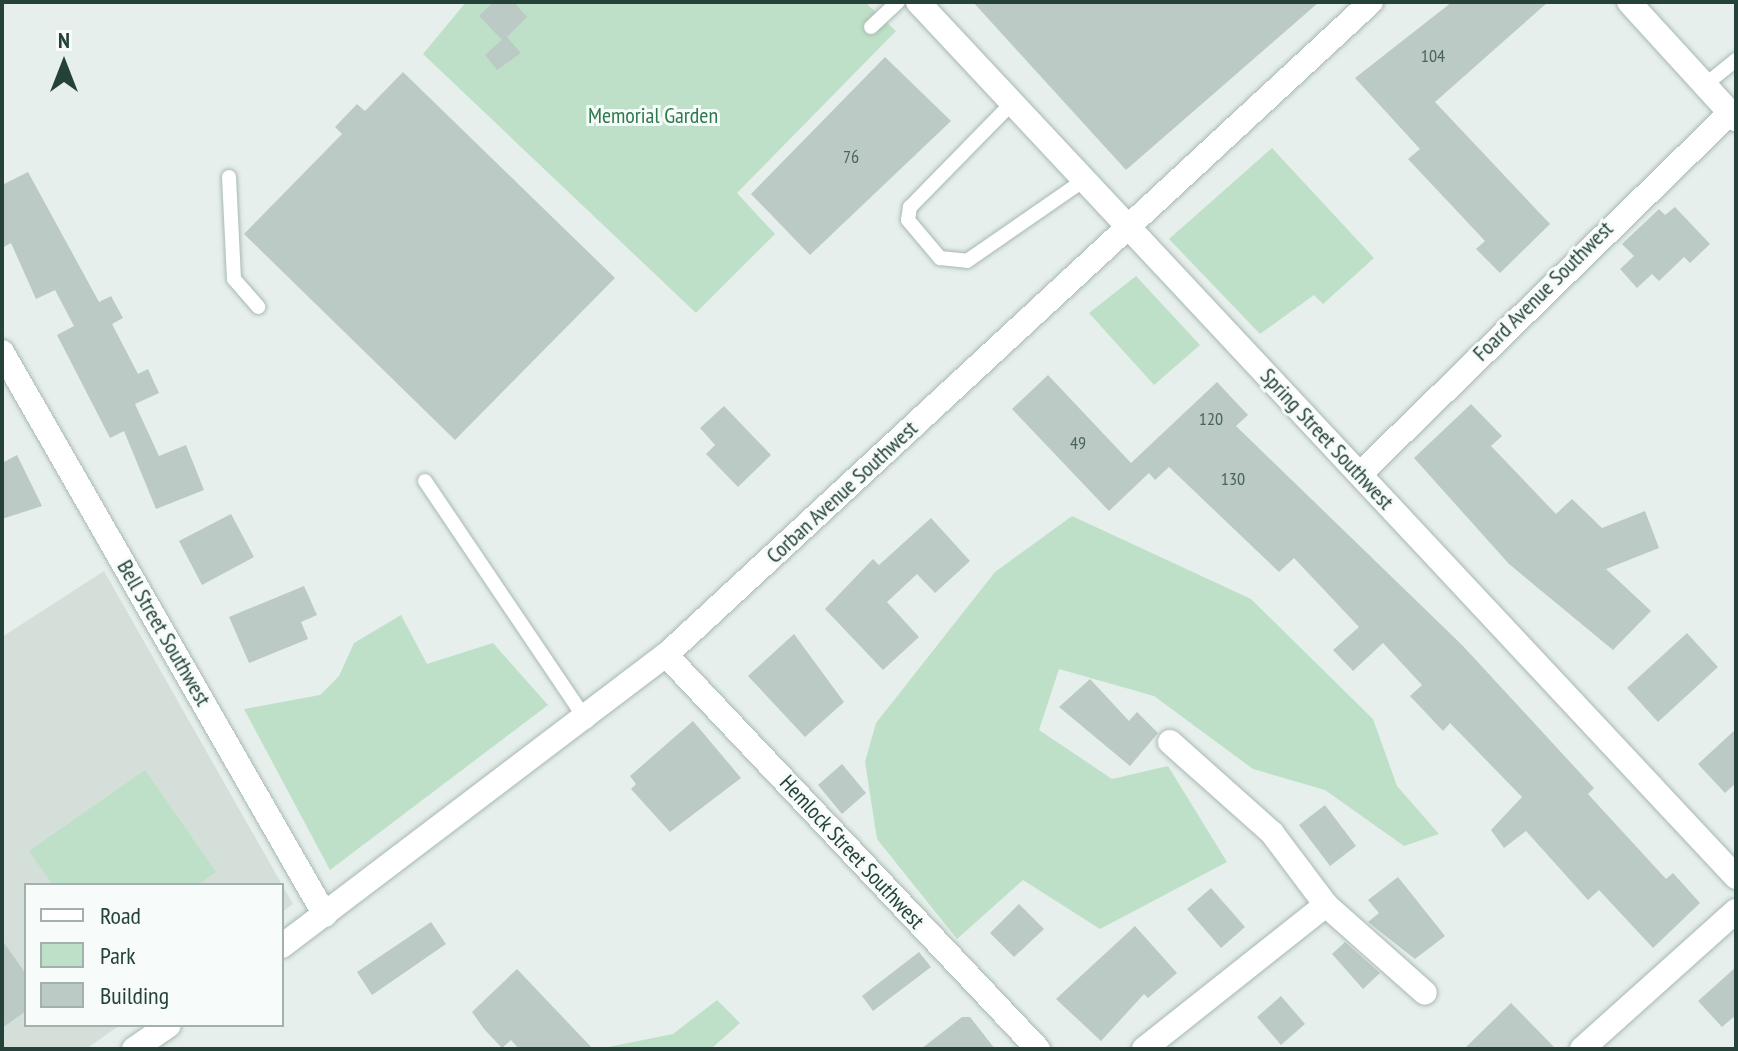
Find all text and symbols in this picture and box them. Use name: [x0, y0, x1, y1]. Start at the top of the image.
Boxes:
north arrow: [24, 24, 104, 104]
text: N: [58, 26, 70, 54]
house number: 104: [1421, 45, 1445, 67]
park label: Memorial Garden: [588, 103, 718, 129]
house number: 76: [843, 146, 859, 168]
street label: Foard Avenue Southwest: [1467, 215, 1619, 367]
street label: Spring Street Southwest: [1255, 363, 1399, 515]
house number: 120: [1199, 408, 1223, 430]
street label: Corban Avenue Southwest: [761, 415, 923, 569]
house number: 49: [1070, 432, 1086, 454]
house number: 130: [1221, 468, 1245, 490]
street label: Bell Street Southwest: [112, 555, 216, 711]
street label: Hemlock Street Southwest: [774, 770, 930, 934]
legend: [24, 883, 284, 1027]
text: Road: [100, 900, 141, 931]
text: Park: [100, 940, 136, 971]
text: Building: [100, 980, 169, 1011]

